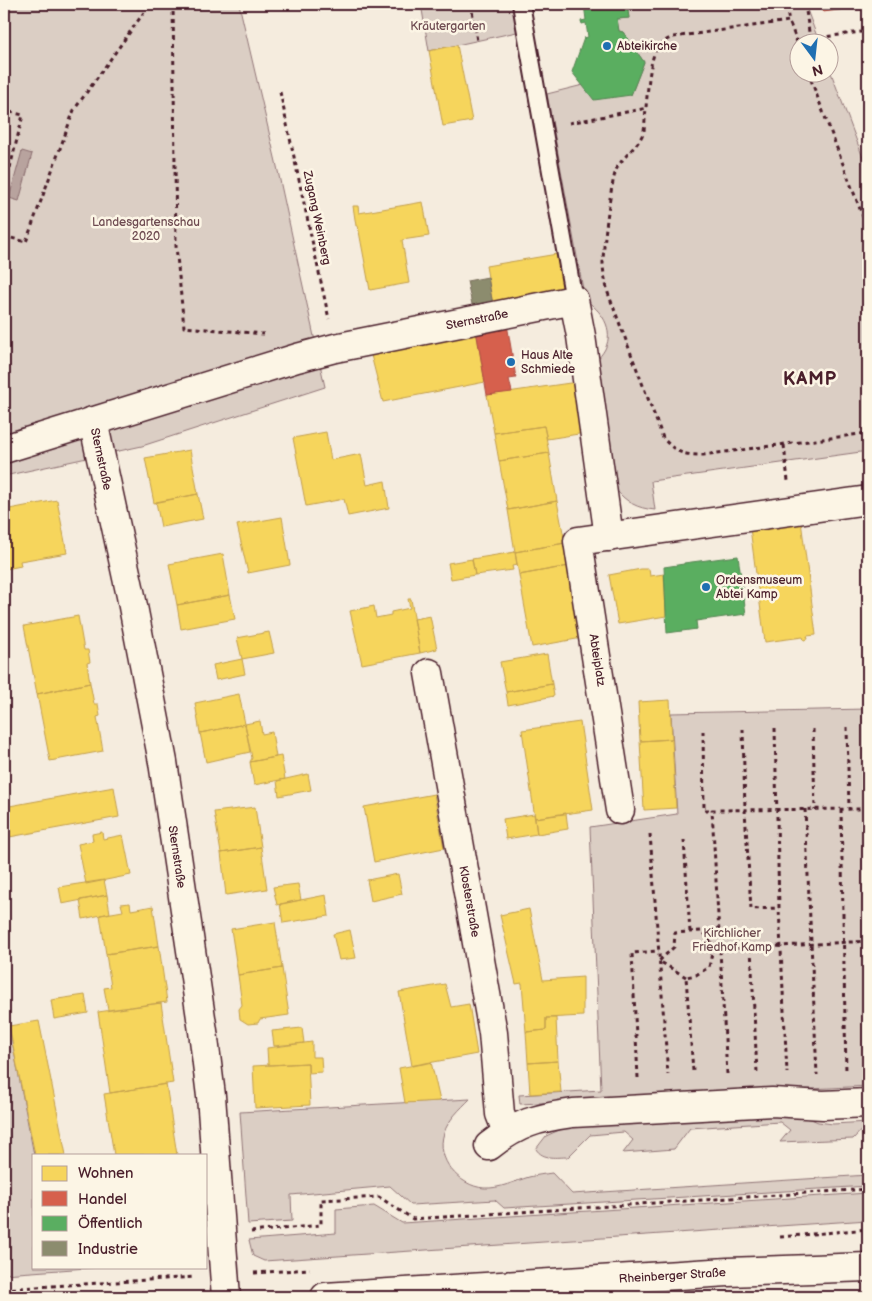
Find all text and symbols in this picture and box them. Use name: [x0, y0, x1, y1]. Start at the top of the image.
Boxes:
park label: Kräutergarten: [410, 19, 486, 34]
north arrow: [790, 32, 840, 82]
place label: Abteikirche: [617, 39, 677, 54]
marker: Abteikirche: [601, 40, 613, 52]
text: N: [810, 61, 825, 80]
street label: Zugang Weinberg: [299, 169, 334, 267]
park label: Landesgartenschau 2020: [92, 215, 200, 244]
street label: Sternstraße: [445, 306, 510, 333]
place label: Haus Alte Schmiede: [521, 348, 575, 377]
marker: Haus Alte Schmiede: [505, 356, 517, 368]
district label: KAMP: [783, 369, 837, 390]
street label: Sternstraße: [87, 427, 115, 492]
place label: Ordensmuseum Abtei Kamp: [716, 573, 802, 602]
marker: Ordensmuseum Abtei Kamp: [700, 581, 712, 593]
street label: Abteiplatz: [585, 633, 609, 688]
street label: Sternstraße: [165, 824, 189, 889]
street label: Klosterstraße: [456, 865, 483, 938]
park label: Kirchlicher Friedhof Kamp: [692, 926, 772, 955]
legend: [32, 1154, 208, 1268]
text: Wohnen: [78, 1164, 133, 1183]
text: Handel: [78, 1190, 127, 1209]
text: Öffentlich: [78, 1214, 143, 1233]
text: Industrie: [78, 1240, 138, 1259]
street label: Rheinberger Straße: [618, 1265, 726, 1286]

